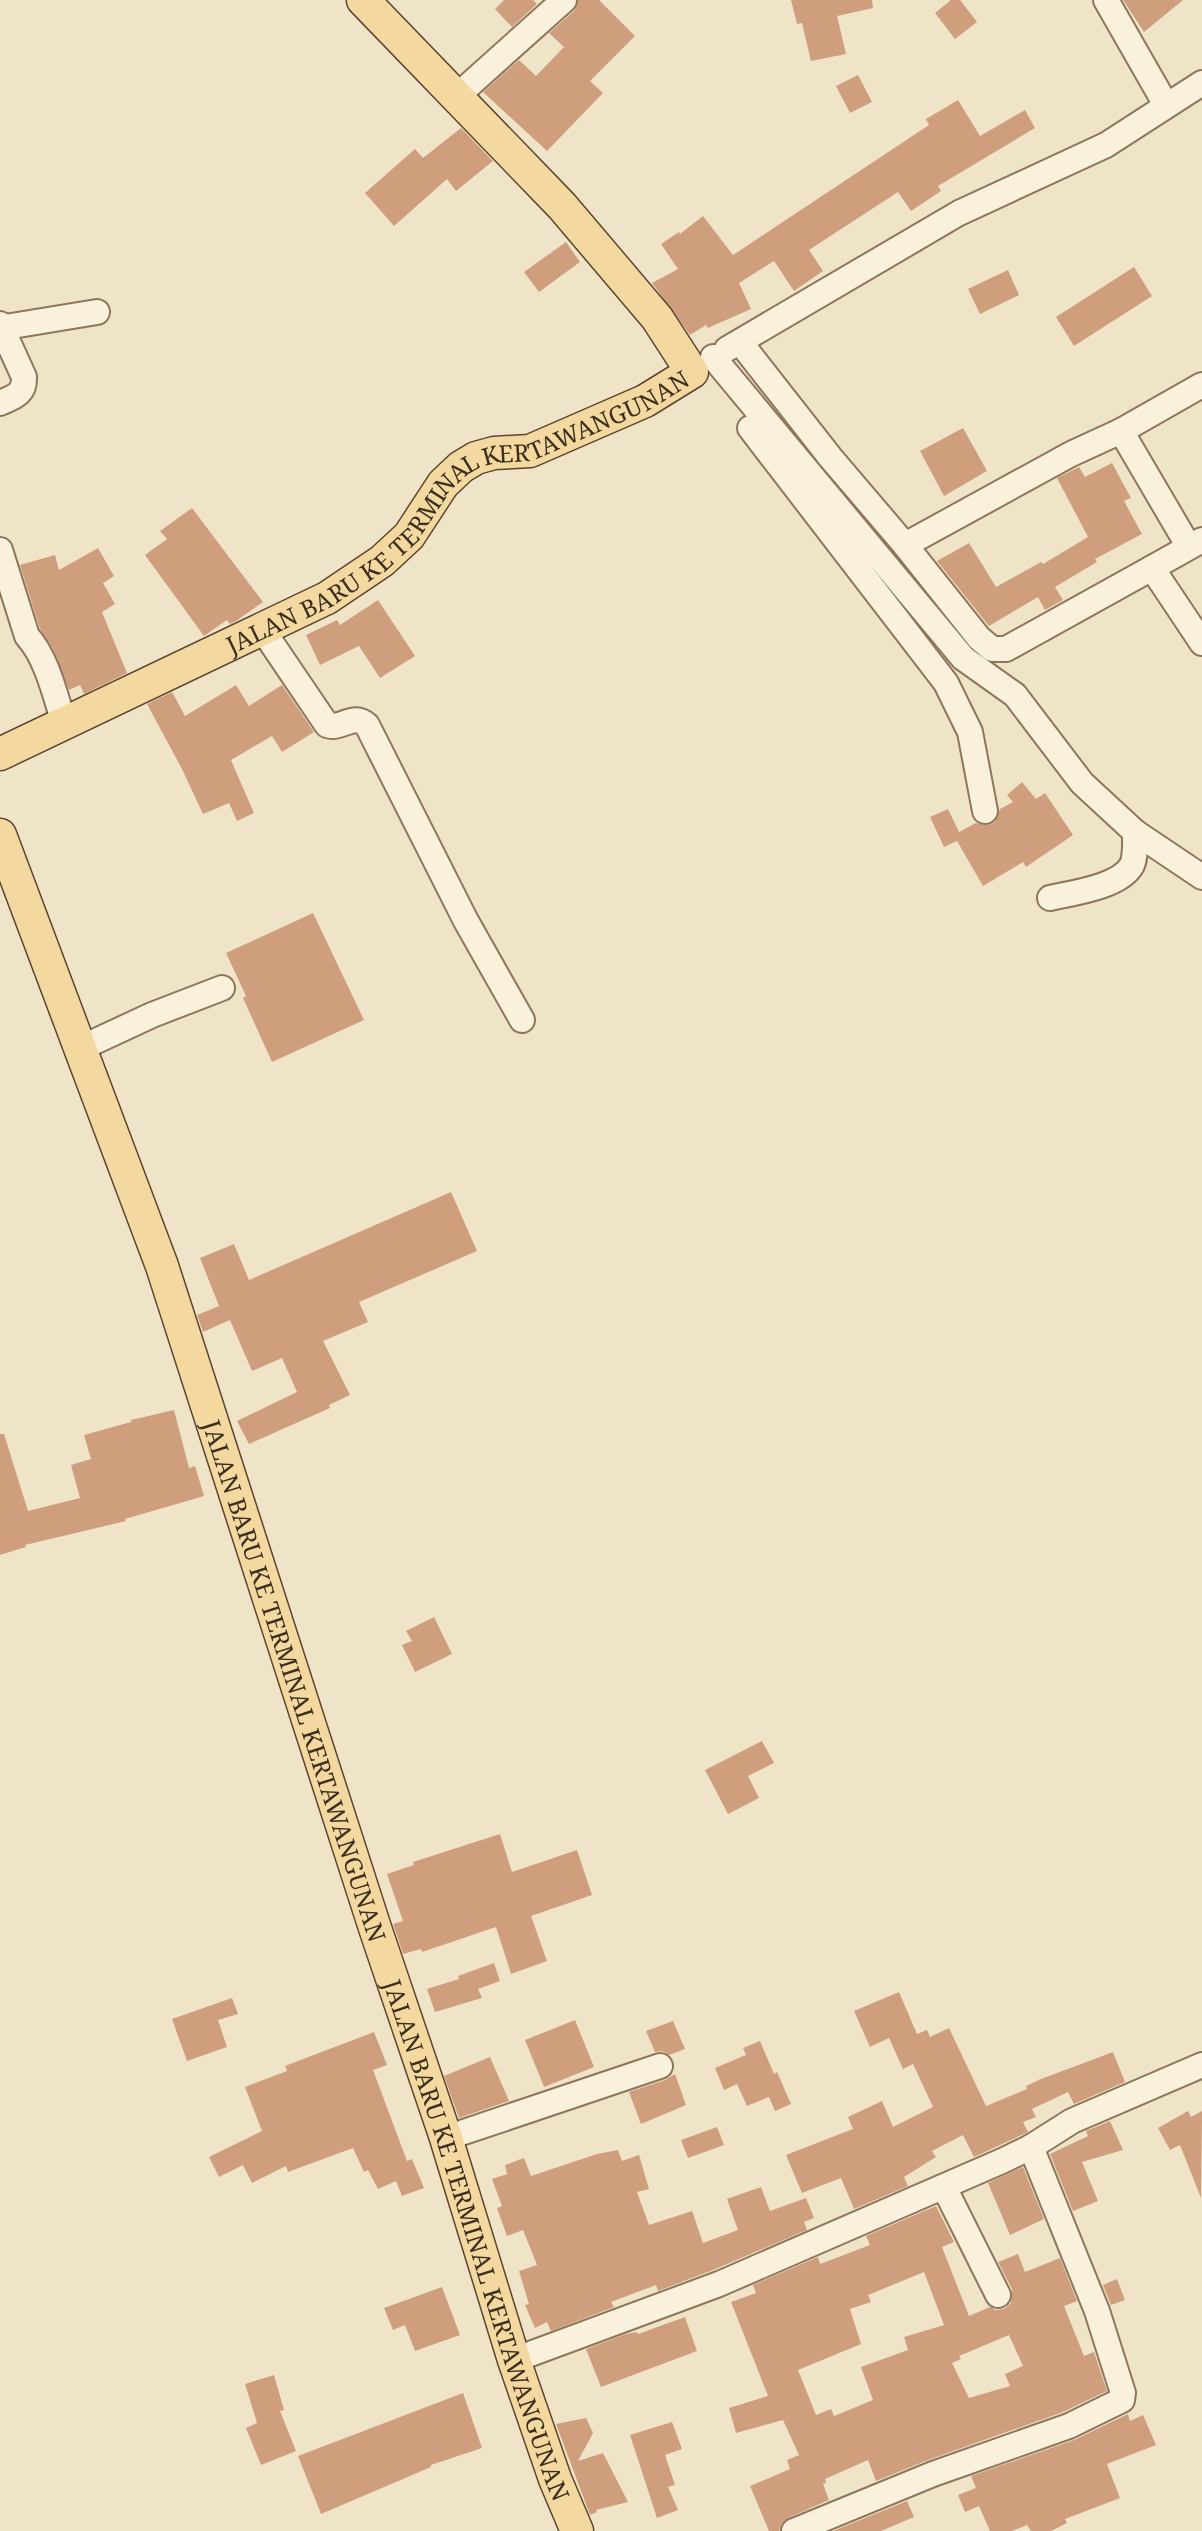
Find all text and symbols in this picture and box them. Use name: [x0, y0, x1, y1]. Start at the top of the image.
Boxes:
street label: JALAN BARU KE TERMINAL KERTAWANGUNAN: [219, 362, 695, 661]
street label: JALAN BARU KE TERMINAL KERTAWANGUNAN: [196, 1415, 395, 1946]
street label: JALAN BARU KE TERMINAL KERTAWANGUNAN: [377, 1974, 579, 2505]

